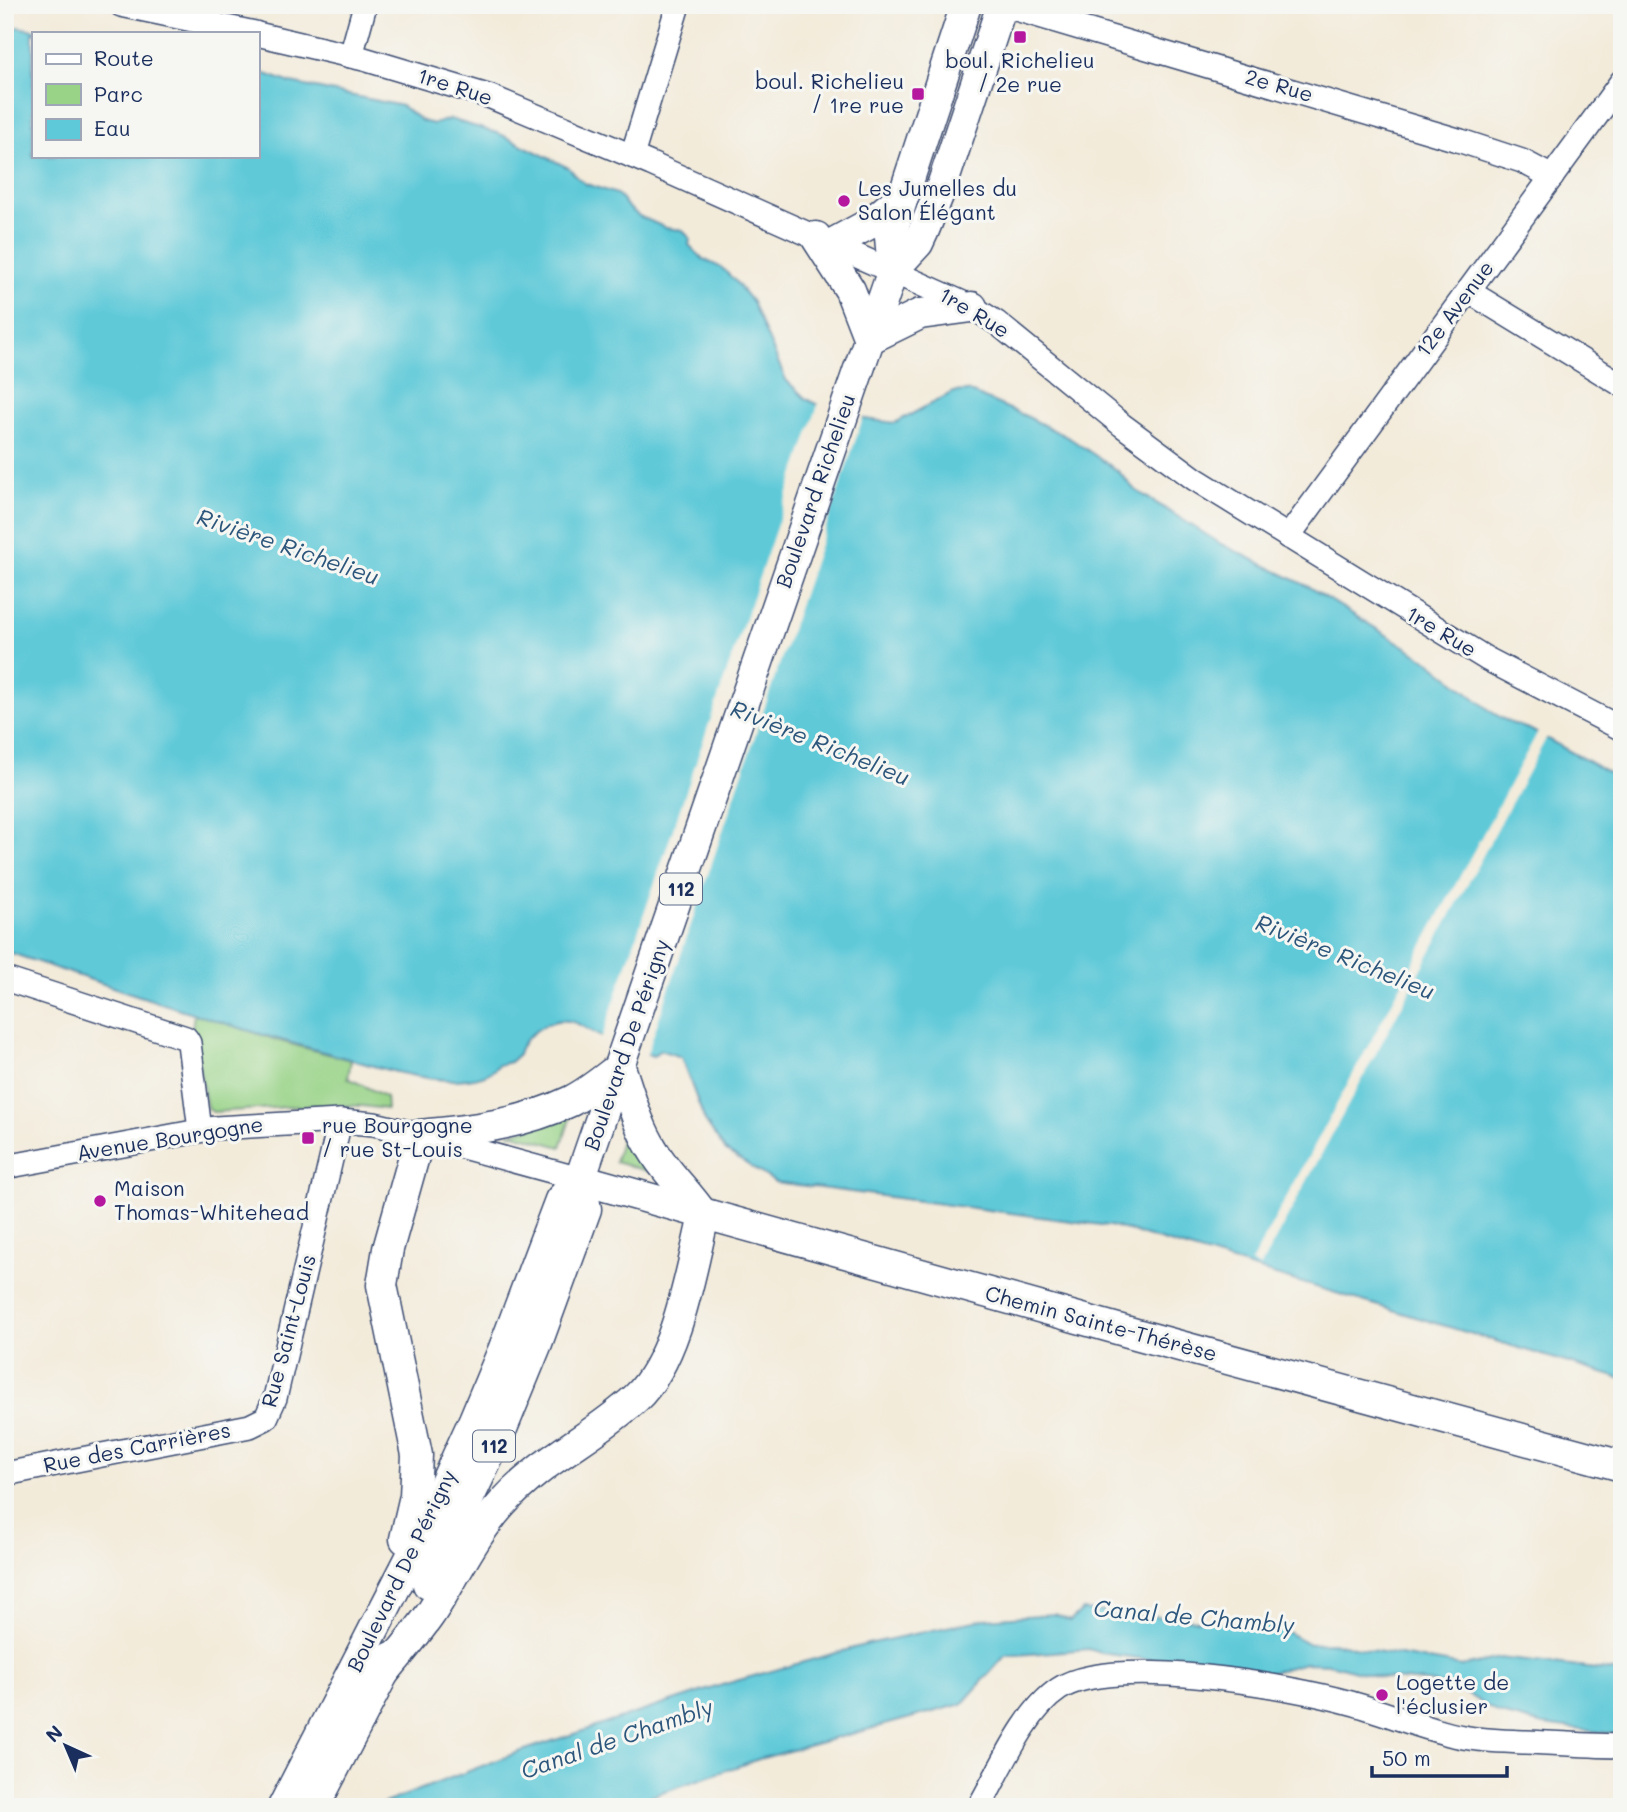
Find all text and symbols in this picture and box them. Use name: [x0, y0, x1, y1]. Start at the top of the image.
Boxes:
marker: boul. Richelieu / 2e rue: [1012, 29, 1028, 45]
legend: [32, 32, 259, 158]
text: Route: [94, 44, 154, 71]
place label: boul. Richelieu / 2e rue: [946, 46, 1094, 97]
street label: 1re Rue: [414, 61, 497, 110]
street label: 2e Rue: [1242, 62, 1316, 107]
place label: boul. Richelieu / 1re rue: [755, 67, 904, 118]
text: Parc: [94, 80, 143, 107]
marker: boul. Richelieu / 1re rue: [910, 86, 926, 102]
text: Eau: [94, 114, 131, 141]
place label: Les Jumelles du Salon Élégant: [858, 174, 1017, 225]
marker: Les Jumelles du Salon Élégant: [836, 193, 852, 209]
street label: 12e Avenue: [1409, 255, 1499, 362]
street label: 1re Rue: [935, 280, 1015, 343]
street label: Boulevard Richelieu: [769, 390, 860, 591]
water label: Rivière Richelieu: [193, 501, 383, 591]
street label: 1re Rue: [1402, 599, 1482, 662]
water label: Rivière Richelieu: [726, 692, 914, 792]
road number: 112: [660, 874, 702, 904]
water label: Rivière Richelieu: [1251, 906, 1439, 1006]
street label: Boulevard De Périgny: [577, 935, 674, 1154]
street label: Avenue Bourgogne: [75, 1109, 265, 1166]
place label: rue Bourgogne / rue St-Louis: [322, 1111, 473, 1162]
marker: rue Bourgogne / rue St-Louis: [300, 1130, 316, 1146]
place label: Maison Thomas-Whitehead: [114, 1174, 309, 1225]
marker: Maison Thomas-Whitehead: [92, 1193, 108, 1209]
street label: Rue Saint-Louis: [254, 1251, 321, 1410]
street label: Chemin Sainte-Thérèse: [982, 1279, 1220, 1367]
street label: Rue des Carrières: [41, 1415, 233, 1478]
road number: 112: [473, 1430, 515, 1462]
street label: Boulevard De Périgny: [340, 1465, 461, 1676]
water label: Canal de Chambly: [1092, 1592, 1296, 1640]
place label: Logette de l'éclusier: [1396, 1668, 1509, 1719]
marker: Logette de l'éclusier: [1374, 1687, 1390, 1703]
water label: Canal de Chambly: [516, 1691, 717, 1785]
north arrow: [32, 1710, 102, 1780]
text: N: [40, 1719, 68, 1747]
scale bar: [1372, 1735, 1506, 1779]
text: 50 m: [1382, 1744, 1431, 1771]

